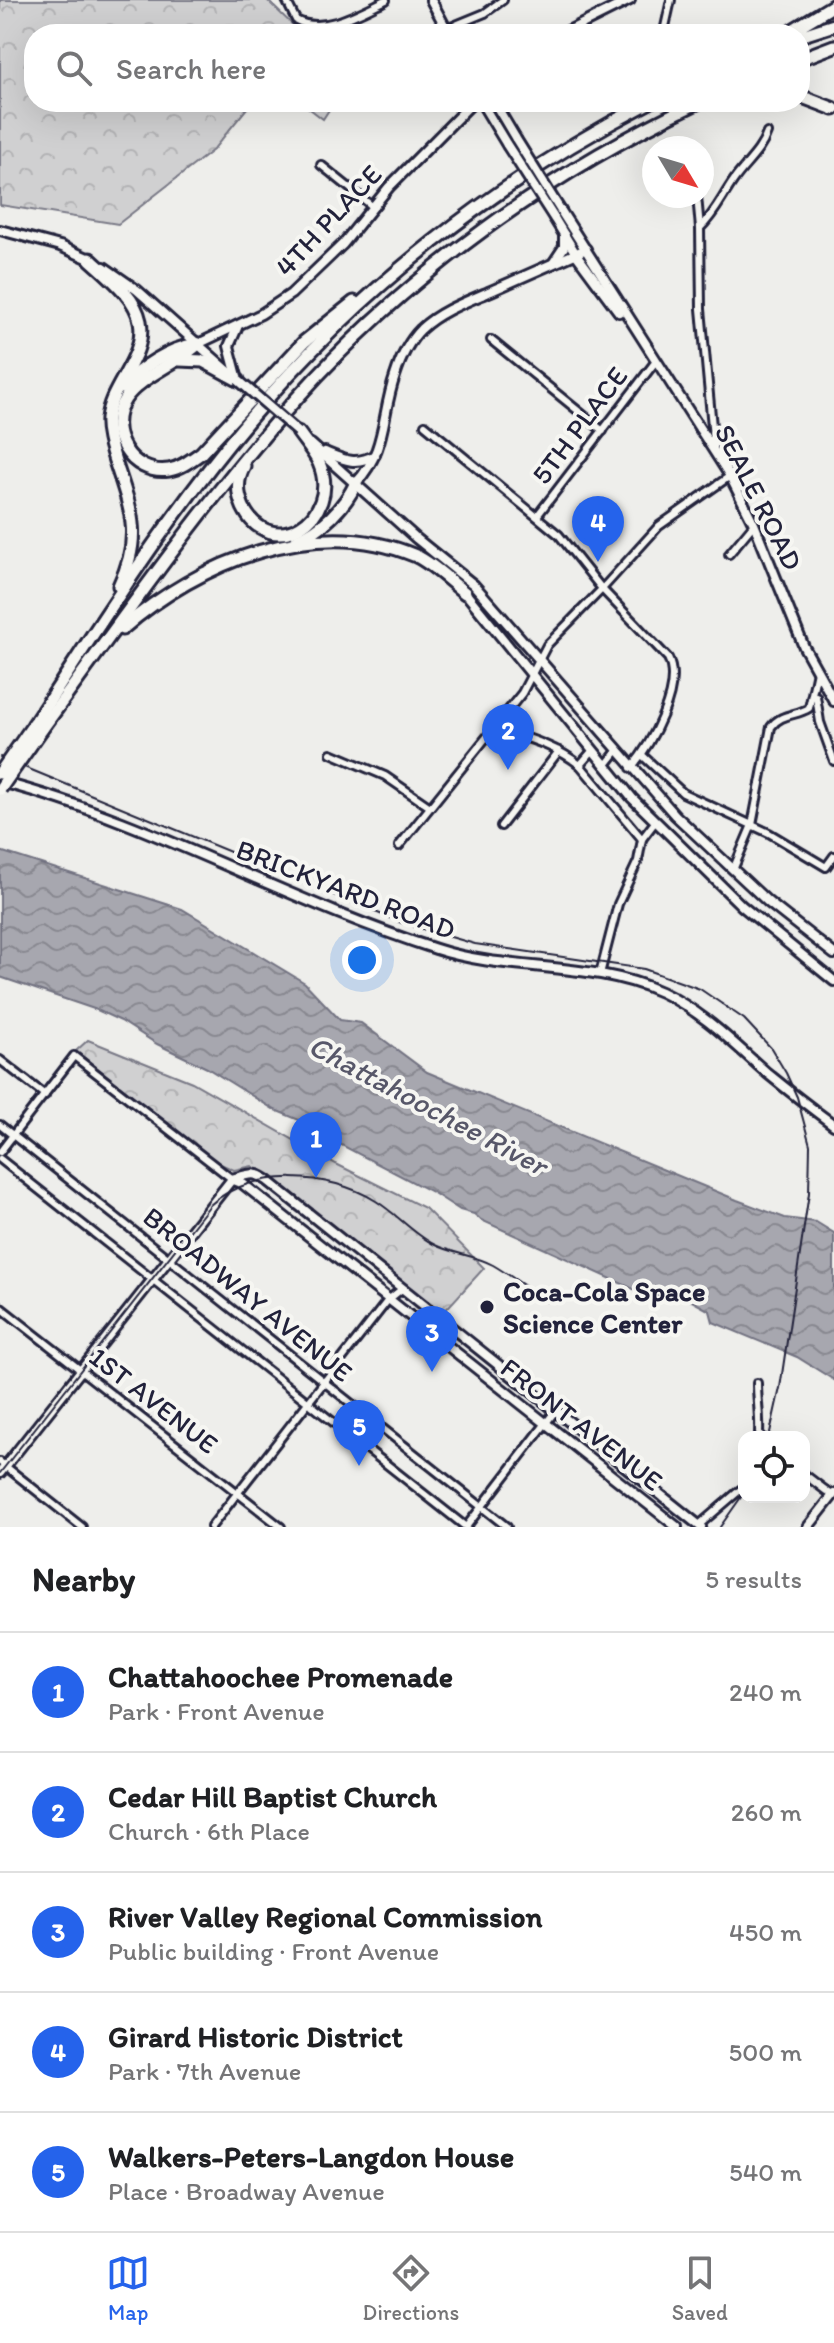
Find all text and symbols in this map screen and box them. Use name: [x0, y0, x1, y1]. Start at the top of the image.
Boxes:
search box: [24, 24, 810, 112]
icon: search: [52, 46, 96, 90]
text: Search here: [116, 50, 266, 87]
north arrow: [642, 136, 714, 208]
street label: 4TH PLACE: [268, 157, 388, 283]
street label: 5TH PLACE: [524, 360, 634, 490]
street label: SEALE ROAD: [708, 418, 810, 576]
pin: 4: [572, 496, 624, 562]
pin: 2: [482, 704, 534, 770]
street label: BRICKYARD ROAD: [232, 832, 460, 946]
your location: [342, 940, 382, 980]
water label: Chattahoochee River: [302, 1027, 556, 1185]
pin: 1: [290, 1112, 342, 1178]
street label: BROADWAY AVENUE: [137, 1199, 359, 1389]
place label: Coca-Cola Space Science Center: [503, 1274, 705, 1340]
marker: Coca-Cola Space Science Center: [478, 1298, 496, 1316]
pin: 3: [406, 1306, 458, 1372]
street label: 1ST AVENUE: [83, 1339, 225, 1461]
street label: FRONT AVENUE: [494, 1350, 670, 1498]
pin: 5: [333, 1400, 385, 1466]
map controls: [738, 1431, 810, 1503]
button: locate: [738, 1431, 810, 1503]
text: Nearby: [32, 1559, 135, 1600]
text: 5 results: [705, 1563, 802, 1595]
text: Chattahoochee Promenade: [108, 1658, 453, 1695]
text: 1: [52, 1676, 64, 1708]
text: 240 m: [729, 1676, 802, 1708]
text: Park · Front Avenue: [108, 1695, 325, 1727]
text: Cedar Hill Baptist Church: [108, 1778, 437, 1815]
text: 2: [51, 1796, 65, 1828]
text: 260 m: [731, 1796, 802, 1828]
text: Church · 6th Place: [108, 1815, 310, 1847]
text: River Valley Regional Commission: [108, 1898, 542, 1935]
text: 3: [51, 1916, 65, 1948]
text: 450 m: [729, 1916, 802, 1948]
text: Public building · Front Avenue: [108, 1935, 439, 1967]
text: Girard Historic District: [108, 2018, 403, 2055]
text: 4: [50, 2036, 66, 2068]
text: 500 m: [729, 2036, 802, 2068]
text: Park · 7th Avenue: [108, 2055, 301, 2087]
text: Walkers-Peters-Langdon House: [108, 2138, 514, 2175]
text: 5: [51, 2156, 65, 2188]
text: 540 m: [729, 2156, 802, 2188]
text: Place · Broadway Avenue: [108, 2175, 385, 2207]
tab: Map: [106, 2251, 150, 2326]
tab: Directions: [363, 2251, 459, 2326]
tab: Saved: [672, 2251, 728, 2326]

